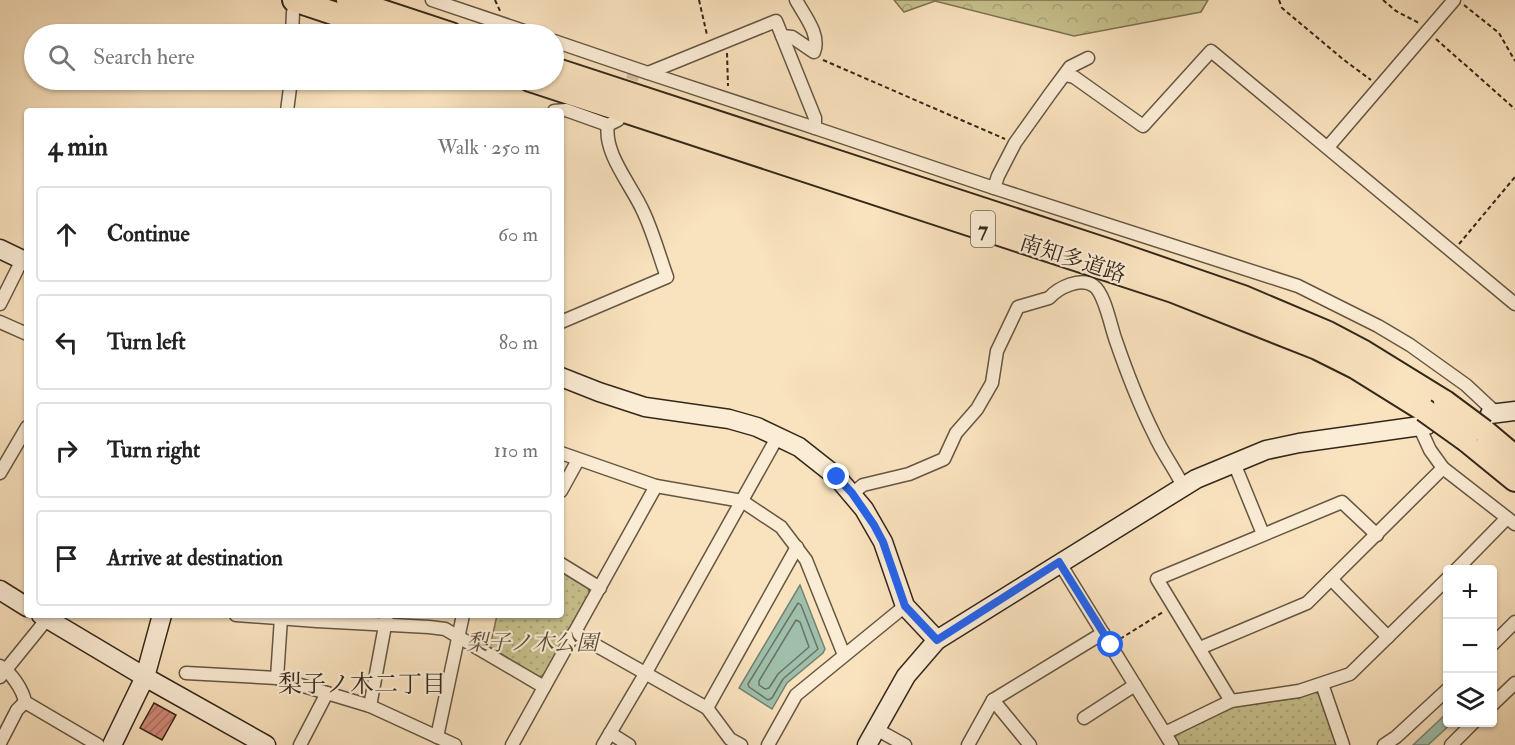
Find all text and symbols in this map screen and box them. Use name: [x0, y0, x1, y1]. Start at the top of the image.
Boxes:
search box: [24, 24, 564, 90]
icon: search: [45, 41, 78, 74]
text: Search here: [93, 43, 195, 71]
text: 4 min: [48, 131, 108, 163]
text: Walk · 250 m: [437, 135, 540, 160]
road number: 7: [971, 211, 995, 247]
icon: ahead: [50, 218, 83, 251]
text: Continue: [107, 220, 190, 248]
text: 60 m: [498, 222, 538, 247]
street label: 南知多道路: [1016, 229, 1129, 289]
icon: left: [50, 326, 83, 359]
text: Turn left: [107, 328, 186, 356]
text: 80 m: [499, 330, 538, 355]
icon: right: [50, 434, 83, 467]
text: Turn right: [107, 436, 200, 464]
text: 110 m: [494, 438, 538, 463]
route end: [823, 463, 849, 489]
icon: arrive: [50, 542, 83, 575]
text: Arrive at destination: [107, 544, 283, 572]
map controls: [1443, 565, 1497, 727]
button: +: [1443, 565, 1497, 619]
button: −: [1443, 619, 1497, 673]
park label: 梨子ノ木公園: [466, 629, 601, 657]
route start: [1097, 631, 1123, 657]
district label: 梨子ノ木二丁目: [278, 669, 446, 700]
button: layers: [1443, 673, 1497, 727]

